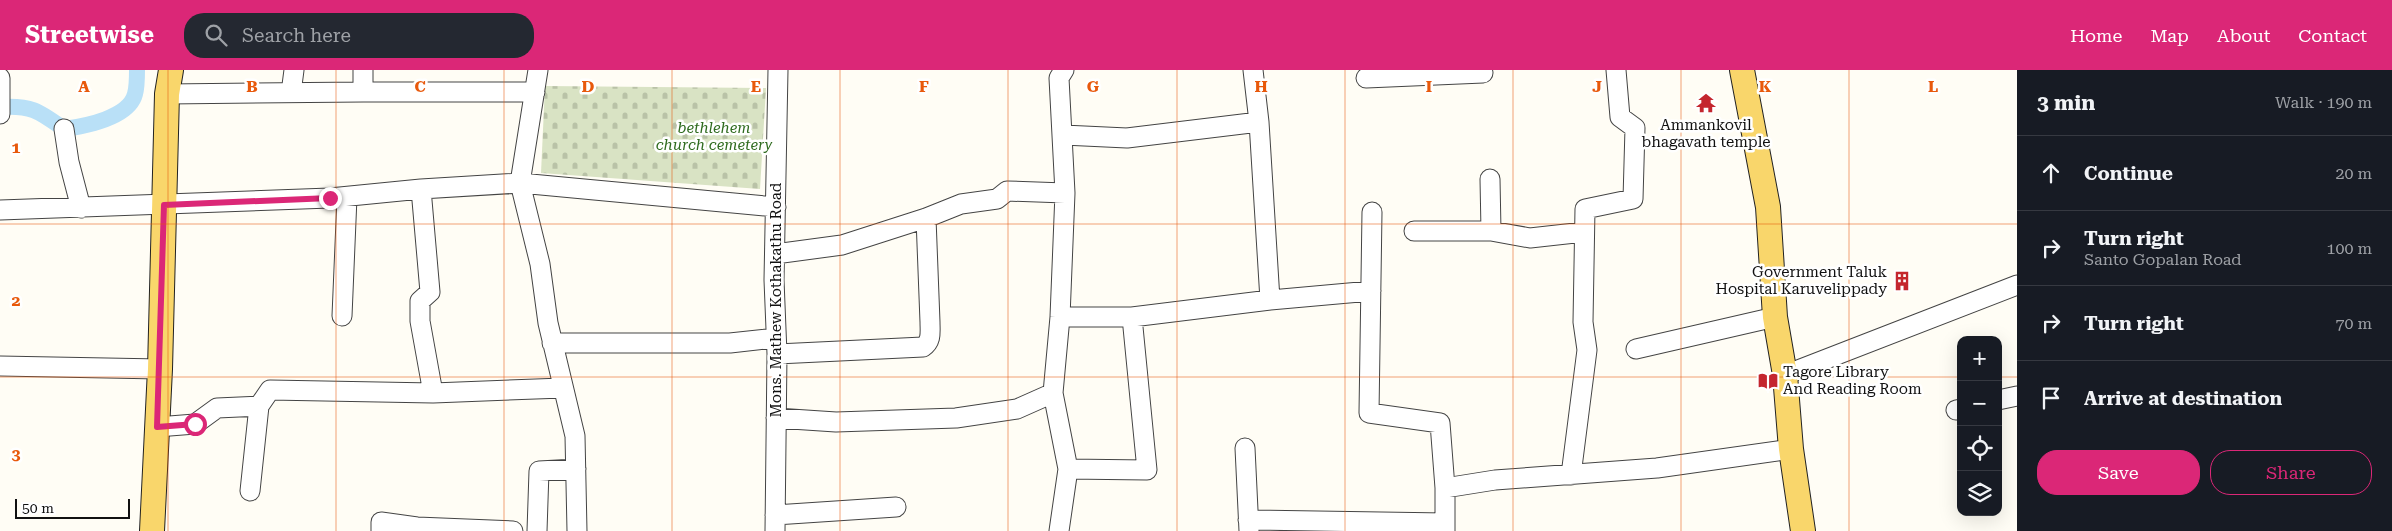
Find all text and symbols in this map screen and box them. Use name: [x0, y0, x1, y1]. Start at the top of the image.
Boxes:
search box: [184, 13, 534, 58]
text: Streetwise: [25, 21, 154, 49]
icon: search: [202, 21, 230, 49]
text: Search here: [242, 24, 351, 47]
text: Home: [2070, 25, 2122, 46]
text: Map: [2150, 25, 2189, 46]
text: About: [2217, 25, 2270, 46]
text: Contact: [2298, 25, 2367, 46]
text: A: [78, 77, 90, 96]
text: B: [246, 77, 258, 96]
text: C: [414, 77, 426, 96]
text: D: [582, 77, 595, 96]
text: E: [751, 77, 761, 96]
text: F: [919, 77, 929, 96]
text: G: [1087, 77, 1100, 96]
text: H: [1254, 77, 1268, 96]
text: I: [1426, 77, 1432, 96]
text: J: [1592, 77, 1602, 96]
text: K: [1759, 77, 1772, 96]
text: L: [1928, 77, 1938, 96]
text: 3 min: [2037, 91, 2095, 115]
temple icon: Ammankovil bhagavath temple: [1695, 92, 1717, 114]
text: Walk · 190 m: [2275, 93, 2372, 112]
place label: Ammankovil bhagavath temple: [1641, 116, 1771, 151]
park label: bethlehem church cemetery: [656, 119, 773, 154]
text: 1: [12, 138, 21, 157]
icon: ahead: [2037, 159, 2065, 187]
text: Continue: [2084, 162, 2173, 185]
text: 20 m: [2335, 164, 2372, 183]
street label: Mons. Mathew Kothakathu Road: [767, 182, 785, 417]
route end: [319, 187, 342, 210]
text: Turn right: [2084, 227, 2184, 250]
icon: right: [2037, 234, 2065, 262]
text: 100 m: [2326, 239, 2372, 258]
text: Santo Gopalan Road: [2084, 250, 2242, 269]
place label: Government Taluk Hospital Karuvelippady: [1716, 263, 1887, 298]
building icon: Government Taluk Hospital Karuvelippady: [1891, 270, 1913, 292]
text: 2: [12, 291, 21, 310]
icon: right: [2037, 309, 2065, 337]
text: Turn right: [2084, 312, 2184, 335]
text: 70 m: [2335, 314, 2372, 333]
map controls: [1957, 336, 2002, 516]
button: +: [1957, 336, 2002, 381]
place label: Tagore Library And Reading Room: [1783, 363, 1922, 398]
library icon: Tagore Library And Reading Room: [1757, 370, 1779, 392]
button: −: [1957, 381, 2002, 426]
icon: arrive: [2037, 384, 2065, 412]
text: Arrive at destination: [2084, 387, 2282, 410]
route start: [184, 413, 207, 436]
button: locate: [1957, 426, 2002, 471]
text: 3: [12, 445, 21, 464]
button: Save: [2037, 450, 2200, 495]
button: Share: [2210, 450, 2372, 495]
button: layers: [1957, 471, 2002, 516]
scale bar: [15, 496, 130, 519]
text: 50 m: [22, 500, 54, 516]

